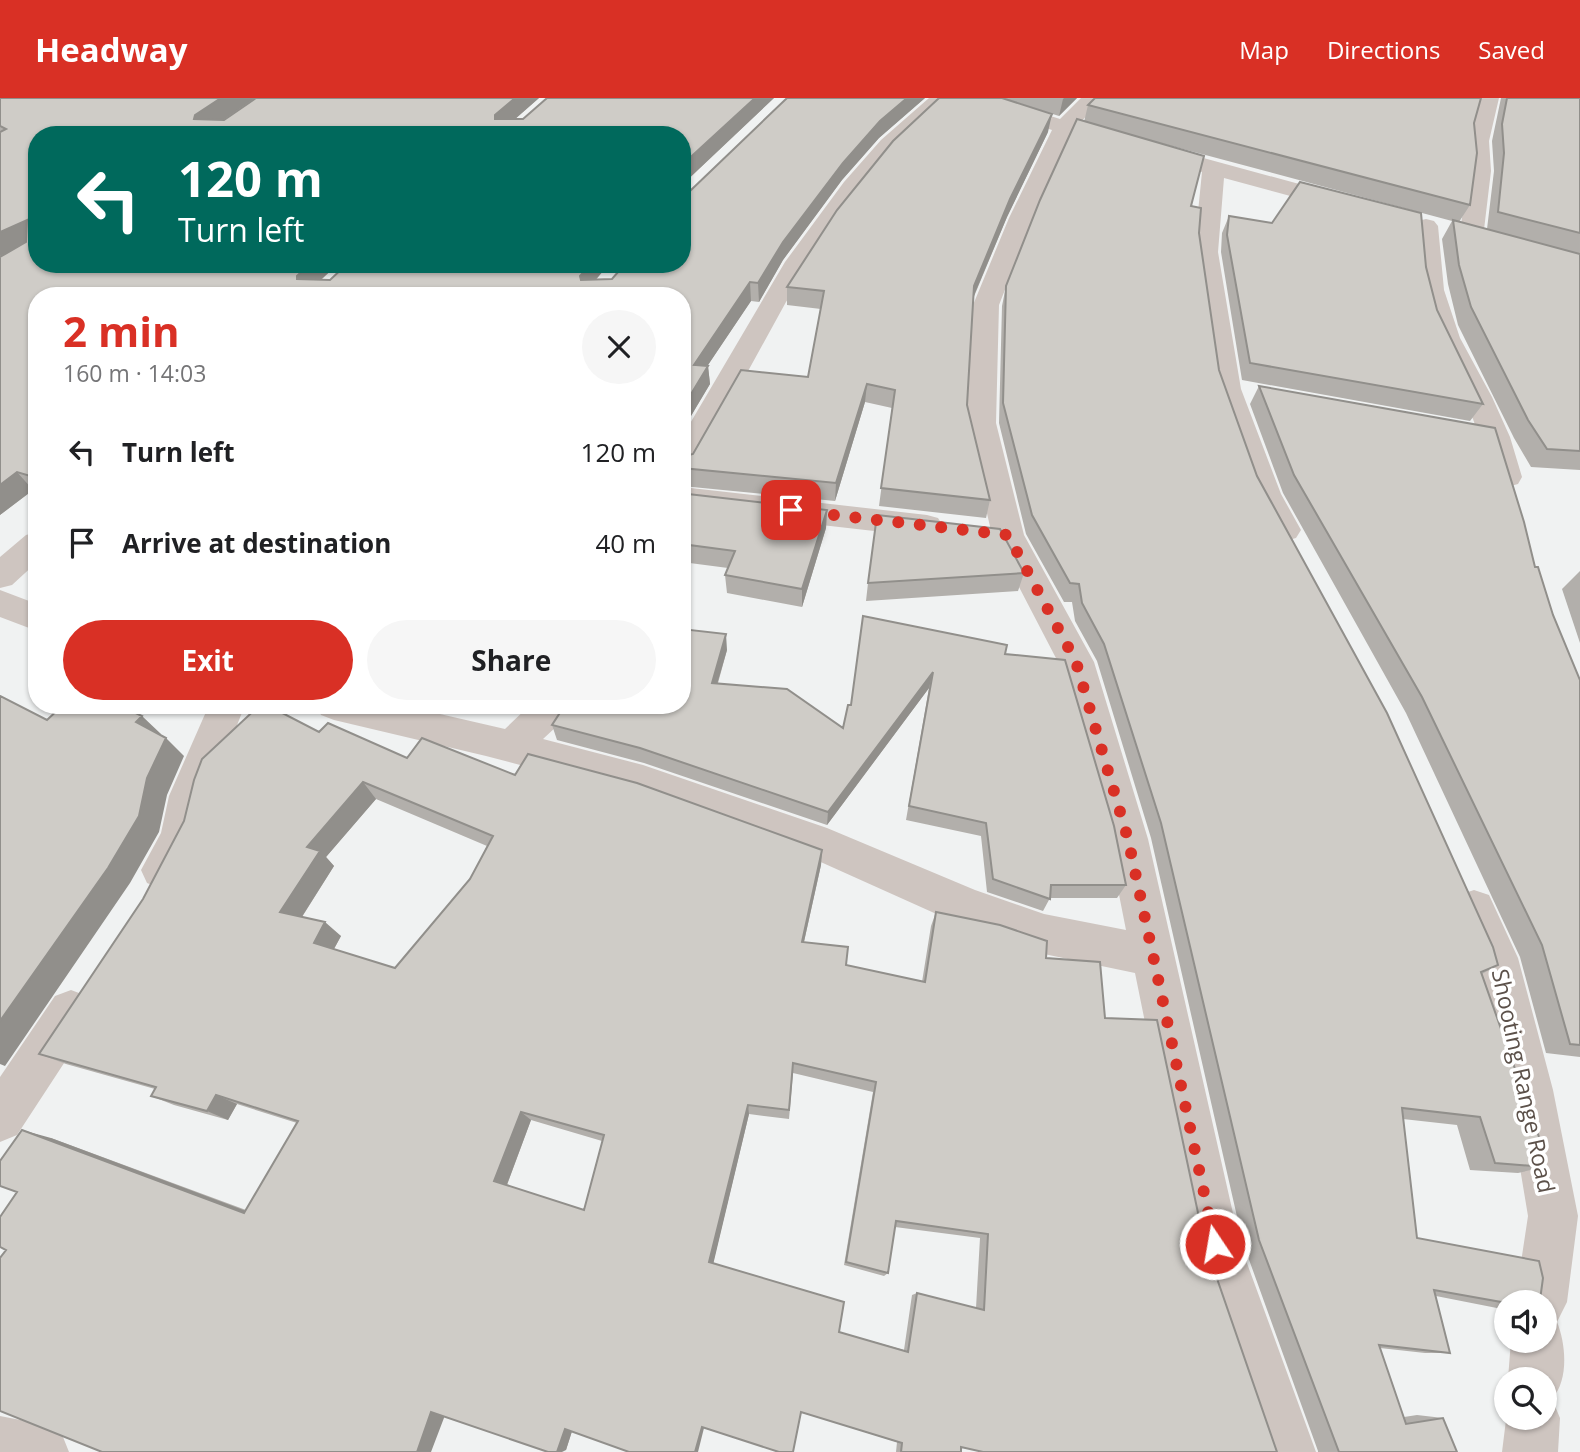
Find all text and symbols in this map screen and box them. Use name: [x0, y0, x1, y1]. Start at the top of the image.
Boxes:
text: Headway: [35, 27, 188, 72]
text: Map: [1239, 33, 1289, 66]
text: Directions: [1327, 33, 1440, 66]
text: Saved: [1478, 33, 1545, 66]
text: 120 m: [178, 145, 323, 211]
icon: left: [63, 154, 154, 245]
text: Turn left: [178, 208, 304, 251]
text: 2 min: [63, 302, 180, 359]
button: close: [582, 310, 656, 384]
text: 160 m · 14:03: [63, 357, 206, 389]
icon: left: [63, 433, 101, 471]
text: Turn left: [122, 434, 234, 470]
text: 120 m: [581, 434, 656, 470]
pin: [761, 480, 821, 540]
icon: arrive: [772, 491, 810, 529]
icon: arrive: [63, 524, 101, 562]
text: Arrive at destination: [122, 525, 391, 561]
text: 40 m: [595, 525, 656, 561]
button: Exit: [63, 620, 353, 700]
button: Share: [367, 620, 656, 700]
street label: Shooting Range Road: [1485, 966, 1563, 1196]
position arrow: [1178, 1207, 1252, 1281]
map controls: [1494, 1290, 1557, 1430]
button: sound: [1494, 1290, 1557, 1353]
button: search: [1494, 1367, 1557, 1430]

